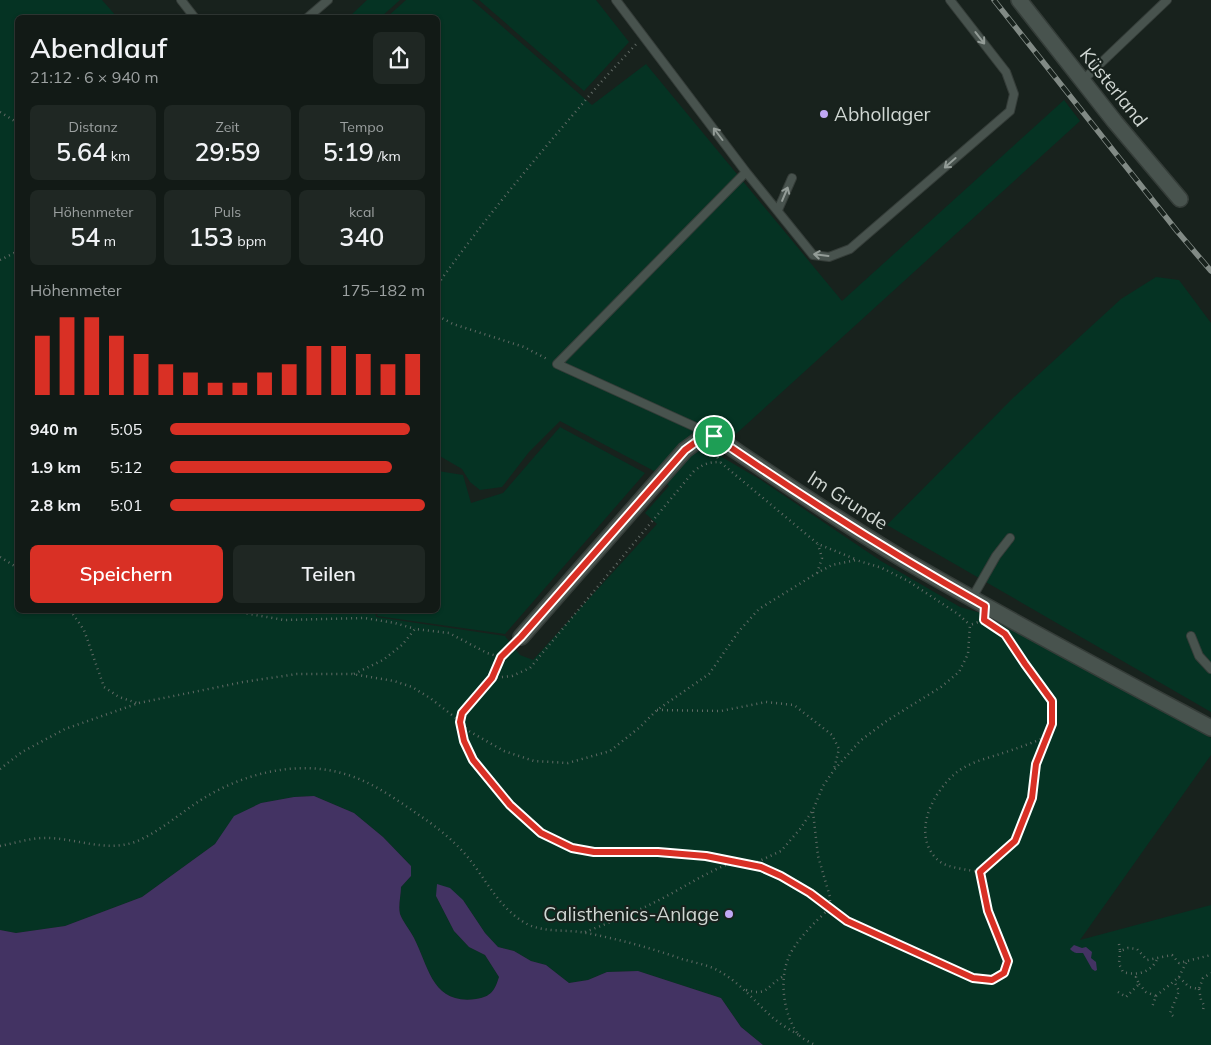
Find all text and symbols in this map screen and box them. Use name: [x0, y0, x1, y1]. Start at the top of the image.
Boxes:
text: Abendlauf: [30, 30, 167, 65]
one-way arrow: [974, 31, 985, 44]
button: share: [373, 32, 425, 84]
street label: Küsterland: [1075, 43, 1153, 131]
text: 21:12 · 6 × 940 m: [30, 67, 159, 87]
place label: Abhollager: [834, 102, 931, 126]
marker: Abhollager: [818, 108, 830, 120]
text: Distanz: [68, 118, 118, 136]
text: Zeit: [216, 118, 239, 136]
text: Tempo: [340, 118, 384, 136]
one-way arrow: [713, 127, 723, 141]
text: 5.64: [56, 136, 107, 167]
text: 29:59: [195, 136, 260, 167]
text: 5:19: [323, 136, 374, 167]
text: km: [107, 147, 130, 165]
text: /km: [374, 147, 401, 165]
one-way arrow: [944, 157, 957, 168]
one-way arrow: [781, 187, 790, 202]
text: Höhenmeter: [53, 203, 133, 221]
text: Puls: [214, 203, 241, 221]
text: kcal: [349, 203, 375, 221]
text: 54: [70, 221, 100, 252]
text: 153: [189, 221, 234, 252]
text: 340: [339, 221, 384, 252]
text: m: [100, 232, 116, 250]
text: bpm: [234, 232, 266, 250]
one-way arrow: [814, 250, 830, 260]
text: Höhenmeter: [30, 280, 122, 300]
text: 175–182 m: [341, 280, 425, 300]
pin: [693, 415, 735, 457]
text: 940 m: [30, 419, 78, 439]
text: 5:05: [110, 419, 142, 439]
icon: arrive: [700, 422, 728, 450]
text: 1.9 km: [30, 457, 81, 477]
text: 5:12: [110, 457, 142, 477]
street label: Im Grunde: [803, 465, 893, 535]
text: 2.8 km: [30, 495, 81, 515]
text: 5:01: [110, 495, 142, 515]
button: Speichern: [30, 545, 223, 603]
button: Teilen: [233, 545, 425, 603]
place label: Calisthenics-Anlage: [543, 902, 719, 926]
marker: Calisthenics-Anlage: [723, 908, 735, 920]

